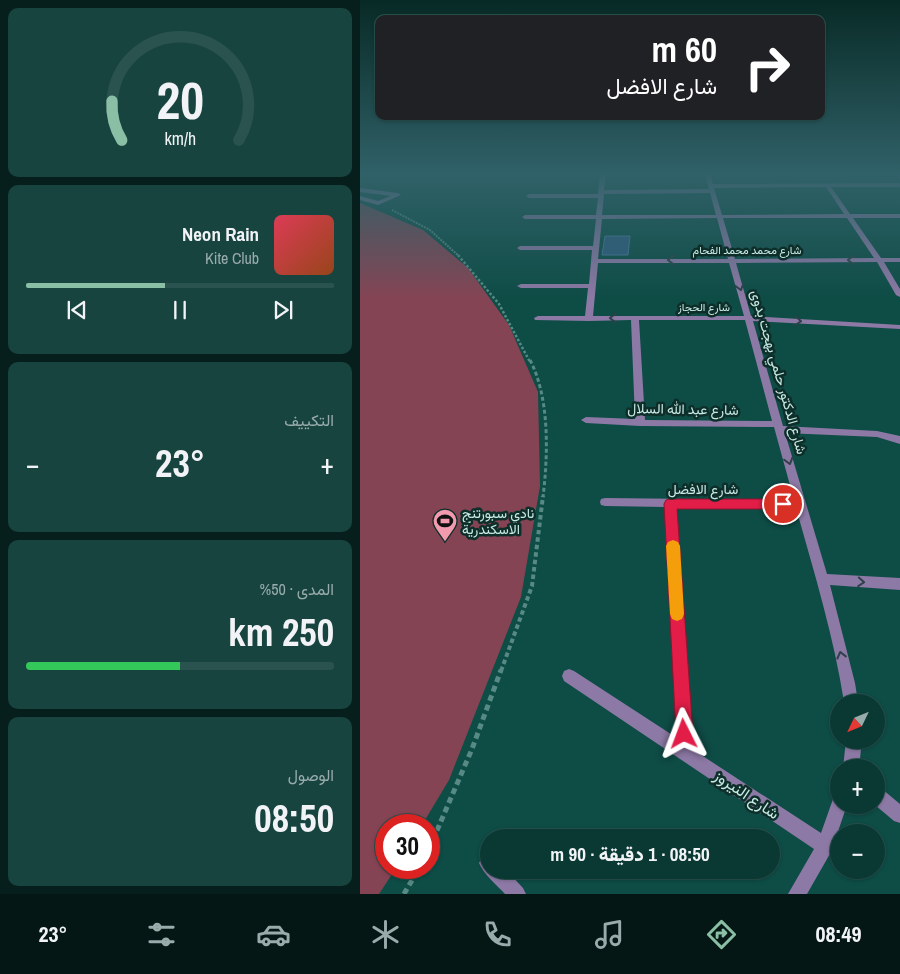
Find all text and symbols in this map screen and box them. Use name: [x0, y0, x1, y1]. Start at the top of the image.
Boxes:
text: 60 m: [652, 26, 717, 73]
icon: right: [735, 35, 800, 100]
text: 20: [156, 65, 204, 135]
text: شارع الافضل: [606, 71, 717, 101]
text: km/h: [164, 127, 196, 151]
text: Neon Rain: [182, 221, 259, 247]
street label: شارع محمد محمد الفحام: [693, 243, 802, 258]
text: Kite Club: [205, 247, 259, 269]
one-way arrow: [667, 255, 675, 265]
one-way arrow: [847, 255, 855, 265]
one-way arrow: [735, 283, 745, 291]
street label: شارع الدكتور حلمي بهجت بدوى: [744, 288, 811, 457]
icon: previous: [63, 296, 91, 324]
icon: pause: [166, 296, 194, 324]
icon: next: [269, 296, 297, 324]
street label: شارع الحجاز: [677, 300, 730, 315]
one-way arrow: [609, 313, 616, 323]
one-way arrow: [794, 316, 802, 327]
street label: شارع عبد الله السلال: [627, 399, 739, 421]
text: التكييف: [284, 409, 334, 431]
text: 23°: [155, 438, 205, 489]
text: −: [26, 445, 39, 483]
text: +: [321, 445, 334, 483]
one-way arrow: [784, 456, 794, 464]
street label: شارع الافضل: [668, 480, 738, 500]
pin: [762, 483, 804, 525]
icon: arrive: [769, 490, 797, 518]
place label: نادي سبورتنج الاسكندرية: [462, 504, 534, 538]
sports icon: نادي سبورتنج الاسكندرية: [432, 508, 458, 542]
one-way arrow: [857, 576, 865, 587]
text: المدى · 50%: [260, 578, 334, 600]
text: 250 km: [228, 607, 334, 658]
one-way arrow: [836, 650, 847, 659]
north arrow: [830, 694, 885, 749]
map controls: [830, 694, 885, 879]
position arrow: [657, 707, 709, 759]
button: +: [830, 759, 885, 814]
text: الوصول: [288, 764, 334, 786]
street label: شارع النيروز: [709, 764, 784, 825]
text: 08:50: [254, 793, 334, 844]
speed limit sign: 30: [375, 814, 440, 879]
button: −: [830, 824, 885, 879]
text: 08:50 · 1 دقيقة · 90 m: [550, 841, 710, 867]
icon: filters: [144, 917, 179, 952]
icon: car: [256, 917, 291, 952]
icon: climate: [368, 917, 403, 952]
icon: phone: [480, 917, 515, 952]
icon: music: [592, 917, 627, 952]
icon: directions: [704, 917, 739, 952]
text: 23°: [39, 919, 67, 949]
text: 08:49: [815, 919, 862, 949]

